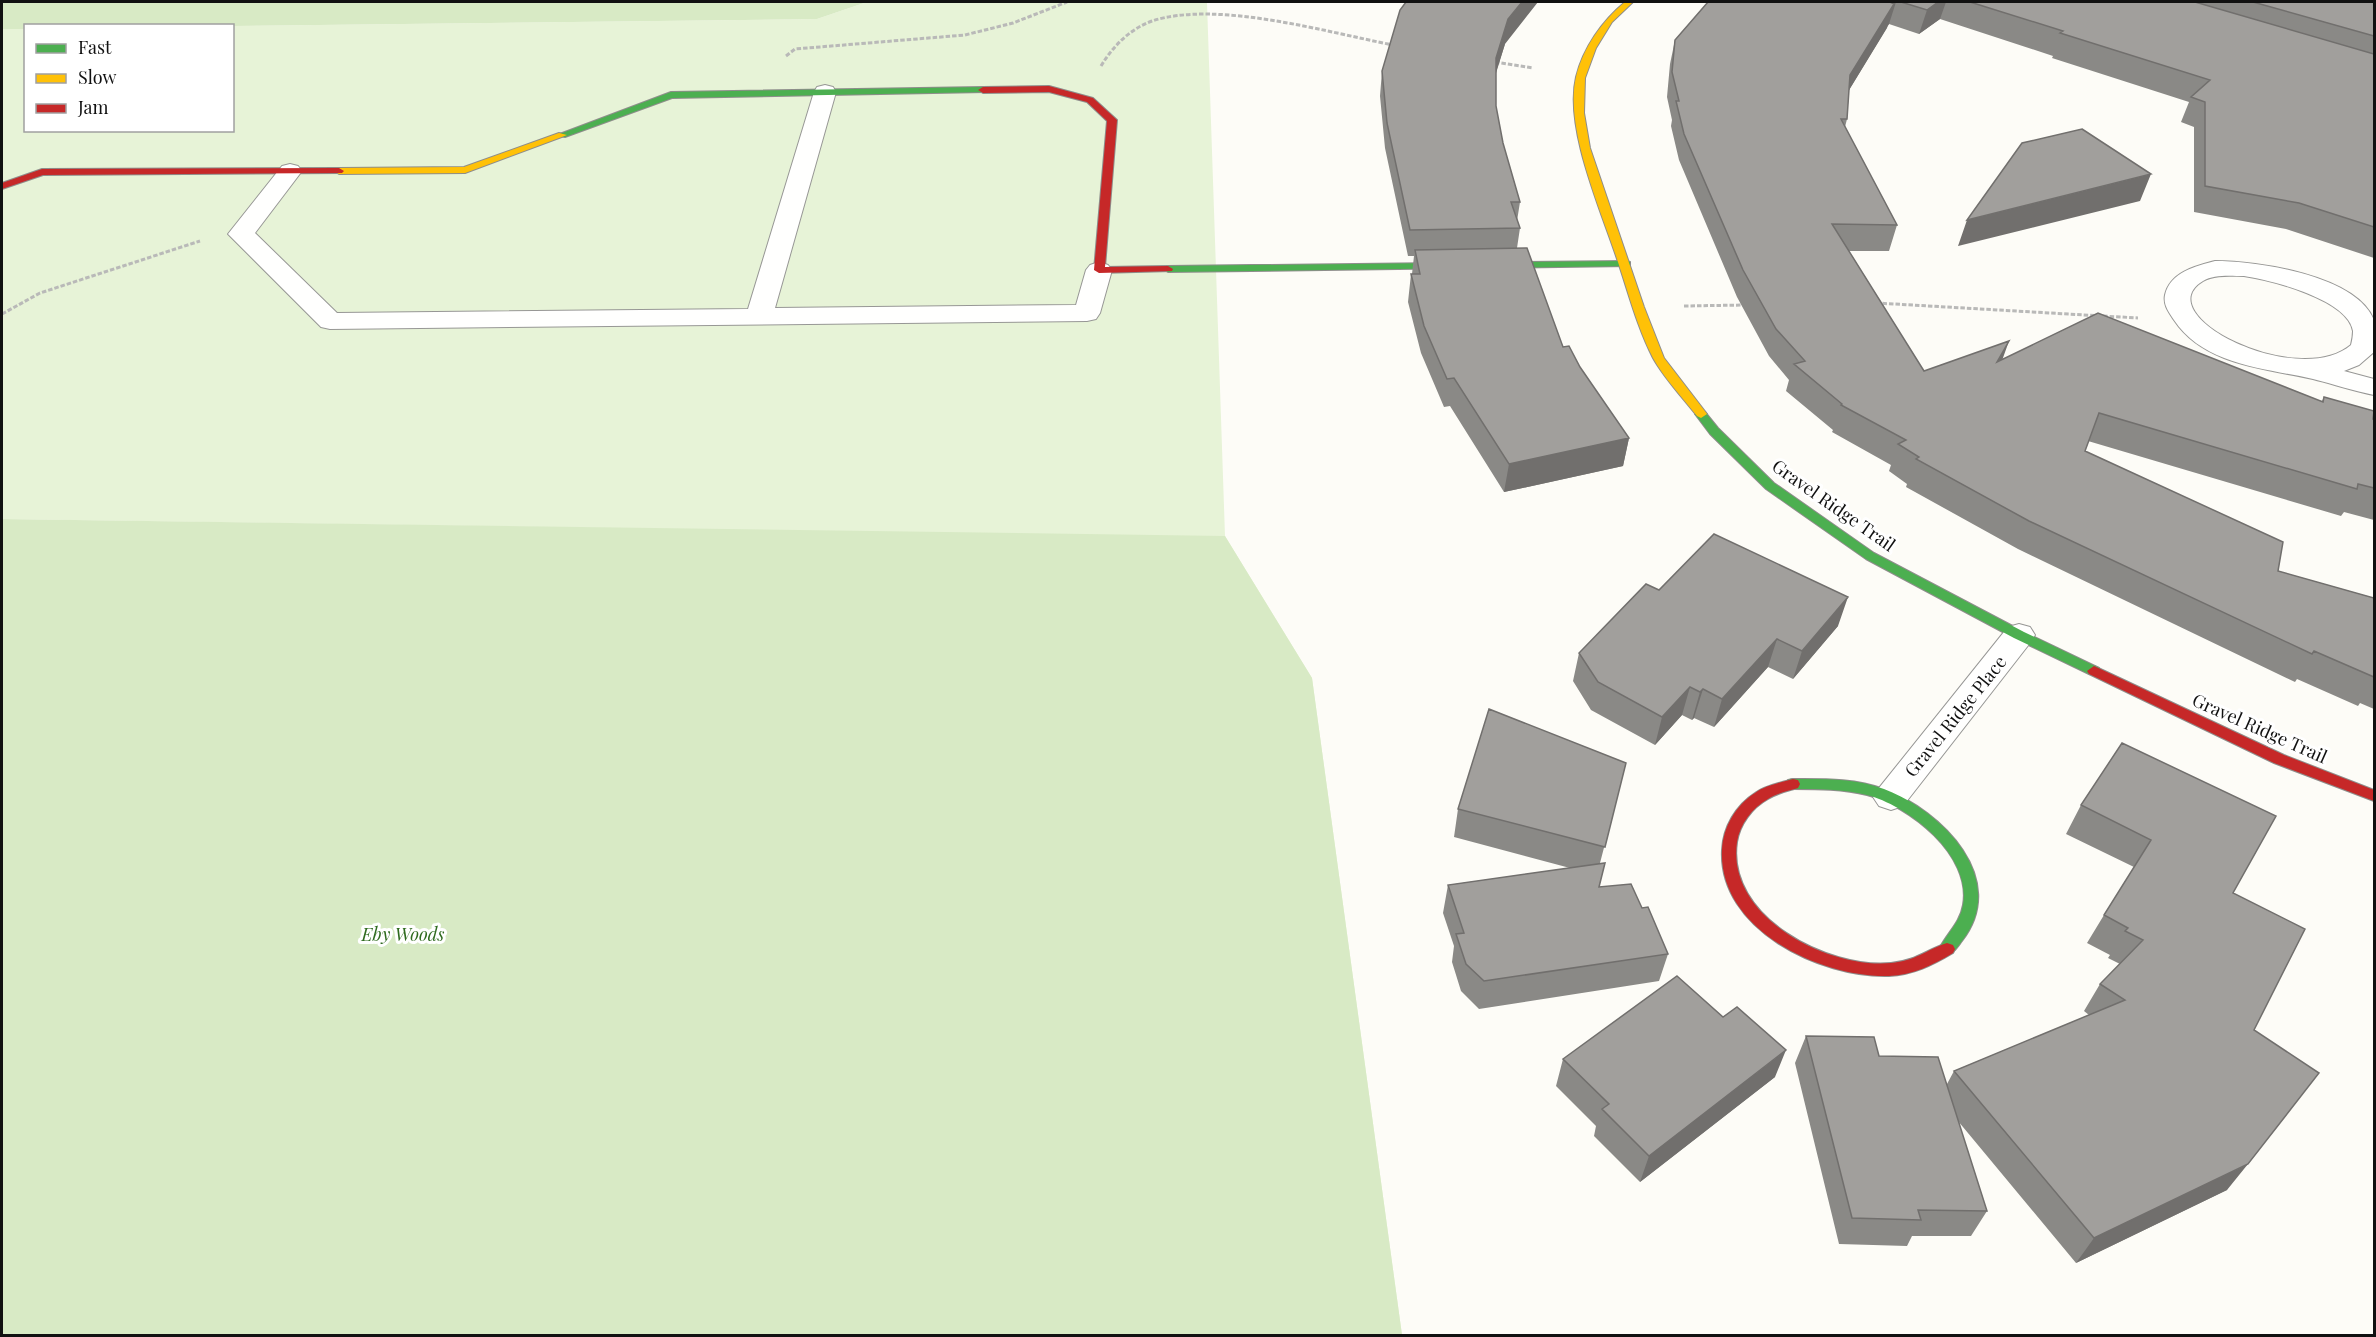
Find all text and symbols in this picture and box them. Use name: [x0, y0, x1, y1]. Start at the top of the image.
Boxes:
legend: [24, 24, 234, 132]
text: Fast: [78, 35, 112, 59]
text: Slow: [78, 65, 116, 89]
text: Jam: [77, 95, 108, 119]
street label: Gravel Ridge Trail: [1768, 453, 1900, 557]
street label: Gravel Ridge Place: [1899, 650, 2011, 782]
street label: Gravel Ridge Trail: [2189, 687, 2331, 769]
park label: Eby Woods: [361, 922, 445, 946]

